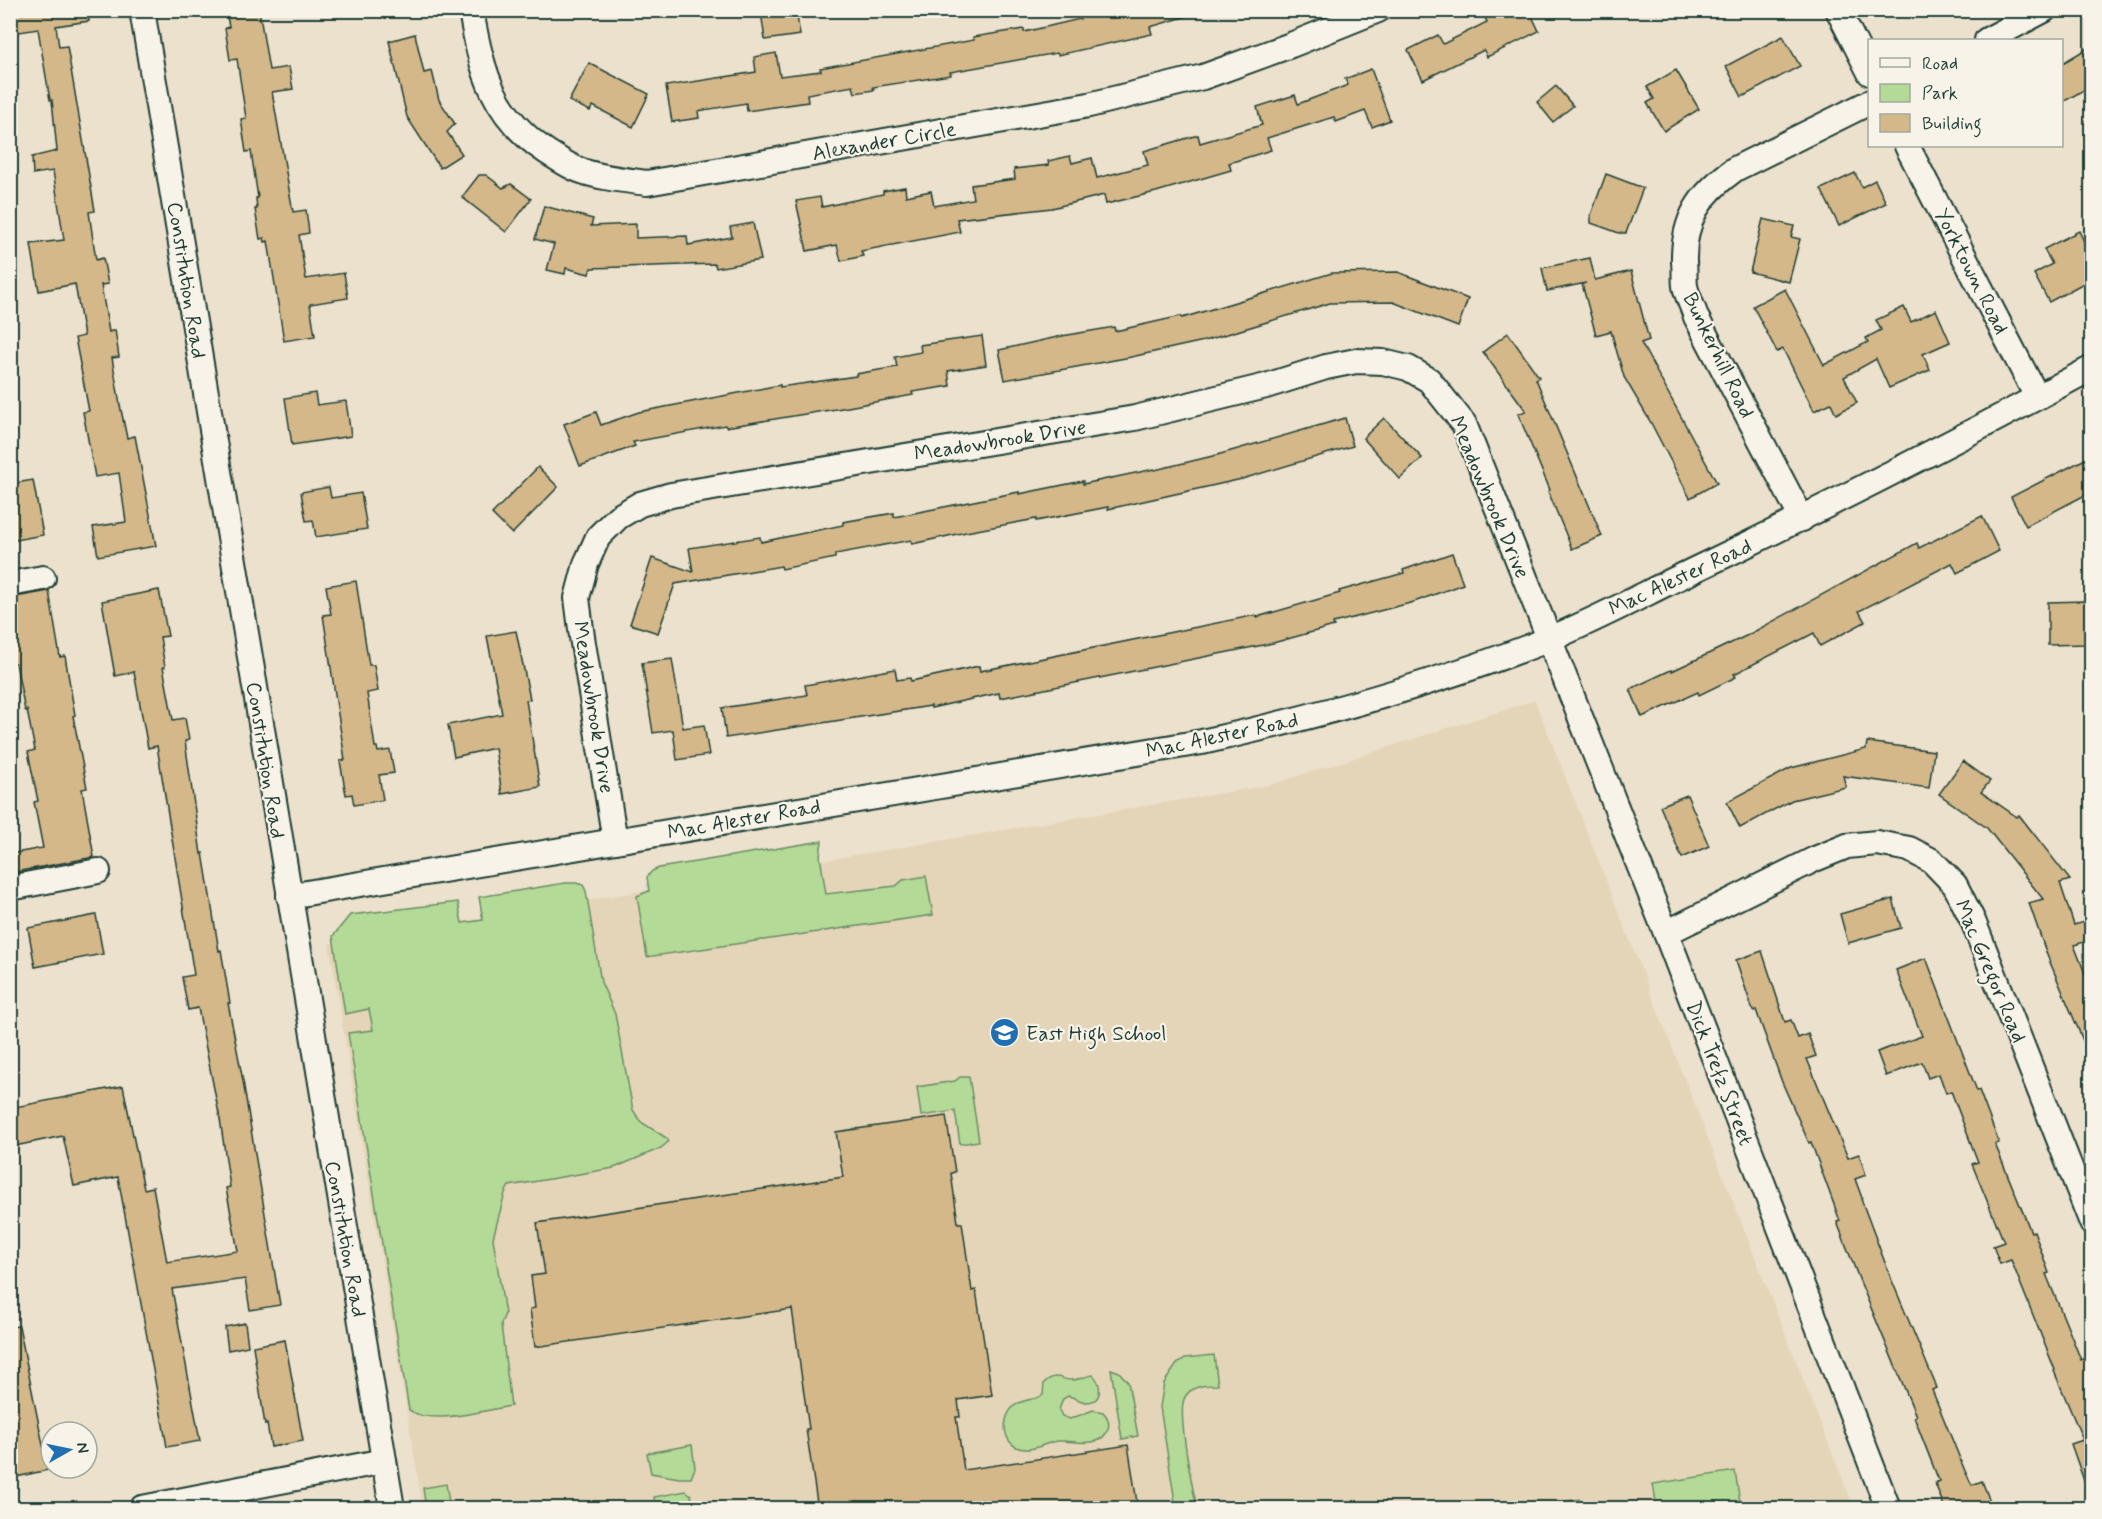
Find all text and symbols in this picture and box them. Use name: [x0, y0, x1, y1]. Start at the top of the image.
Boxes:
legend: [1868, 39, 2063, 147]
text: Road: [1922, 52, 1958, 76]
text: Park: [1922, 82, 1958, 106]
text: Building: [1922, 112, 1982, 138]
street label: Alexander Circle: [810, 116, 958, 168]
street label: Constitution Road: [160, 200, 212, 360]
street label: Yorktown Road: [1927, 204, 2015, 339]
street label: Bunkerhill Road: [1676, 288, 1761, 423]
street label: Meadowbrook Drive: [1442, 412, 1536, 583]
street label: Meadowbrook Drive: [912, 414, 1088, 468]
street label: Mac Alester Road: [1604, 532, 1757, 623]
street label: Meadowbrook Drive: [566, 619, 620, 795]
street label: Constitution Road: [239, 680, 291, 840]
street label: Mac Alester Road: [1143, 706, 1301, 766]
street label: Mac Alester Road: [665, 793, 823, 847]
street label: Mac Gregor Road: [1945, 896, 2033, 1048]
street label: Dick Trefz Street: [1679, 997, 1760, 1150]
school or university icon: East High School: [989, 1017, 1021, 1049]
place label: East High School: [1026, 1020, 1167, 1050]
street label: Constitution Road: [317, 1159, 373, 1320]
north arrow: [39, 1420, 99, 1480]
text: N: [71, 1441, 94, 1455]

